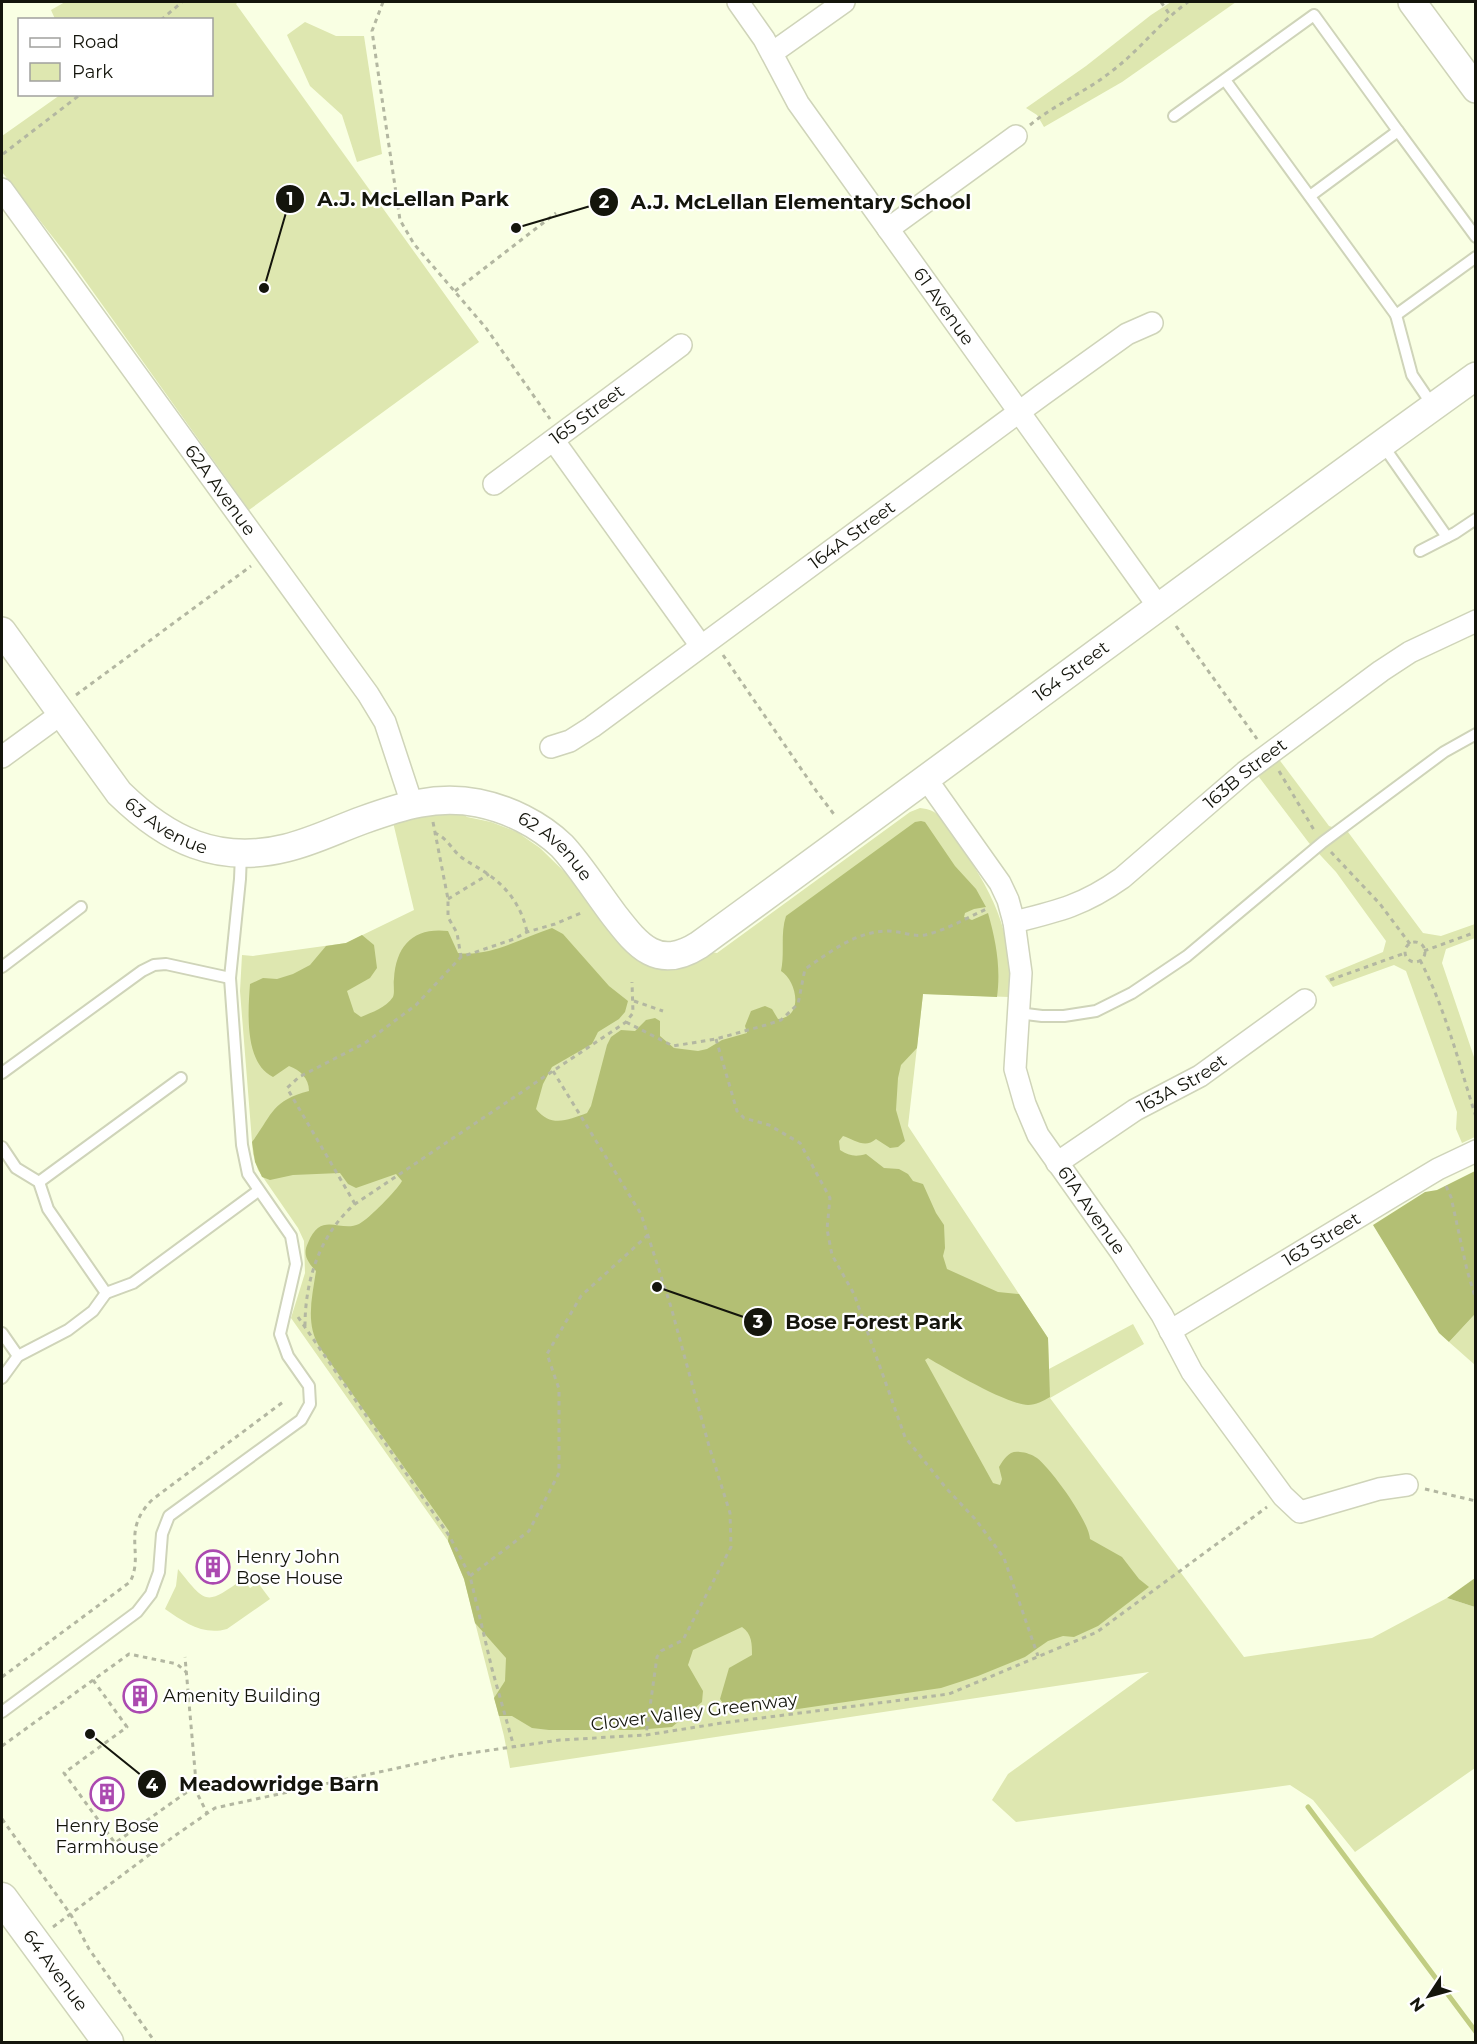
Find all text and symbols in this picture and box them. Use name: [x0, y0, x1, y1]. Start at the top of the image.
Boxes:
legend: [18, 18, 213, 96]
text: Road: [72, 31, 119, 53]
text: Park: [72, 61, 113, 83]
callout: A.J. McLellan Park: [275, 180, 521, 218]
callout: A.J. McLellan Elementary School: [589, 183, 983, 221]
text: A.J. McLellan Park: [316, 187, 510, 211]
text: 1: [286, 188, 294, 210]
text: A.J. McLellan Elementary School: [630, 190, 971, 214]
text: 2: [599, 191, 610, 213]
street label: 61 Avenue: [908, 263, 979, 350]
street label: 165 Street: [546, 380, 629, 450]
street label: 62A Avenue: [180, 441, 261, 540]
street label: 164A Street: [805, 496, 899, 574]
street label: 164 Street: [1029, 636, 1113, 707]
street label: 163B Street: [1199, 734, 1291, 814]
street label: 63 Avenue: [120, 793, 210, 859]
street label: 62 Avenue: [514, 807, 597, 885]
street label: 163A Street: [1133, 1049, 1231, 1118]
street label: 61A Avenue: [1053, 1162, 1130, 1259]
street label: 163 Street: [1279, 1207, 1364, 1271]
callout: Bose Forest Park: [743, 1303, 975, 1341]
text: Bose Forest Park: [785, 1310, 964, 1334]
text: 3: [752, 1311, 764, 1333]
place label: Henry John Bose House: [236, 1546, 343, 1589]
building icon: Henry John Bose House: [195, 1549, 231, 1585]
building icon: Amenity Building: [122, 1678, 158, 1714]
place label: Amenity Building: [163, 1685, 321, 1707]
street label: Clover Valley Greenway: [589, 1688, 799, 1736]
callout: Meadowridge Barn: [137, 1765, 391, 1803]
text: Meadowridge Barn: [179, 1772, 379, 1796]
text: 4: [146, 1774, 159, 1796]
building icon: Henry Bose Farmhouse: [89, 1776, 125, 1812]
place label: Henry Bose Farmhouse: [55, 1815, 159, 1858]
street label: 64 Avenue: [18, 1925, 93, 2016]
north arrow: [1399, 1966, 1459, 2026]
text: N: [1406, 1994, 1429, 2015]

